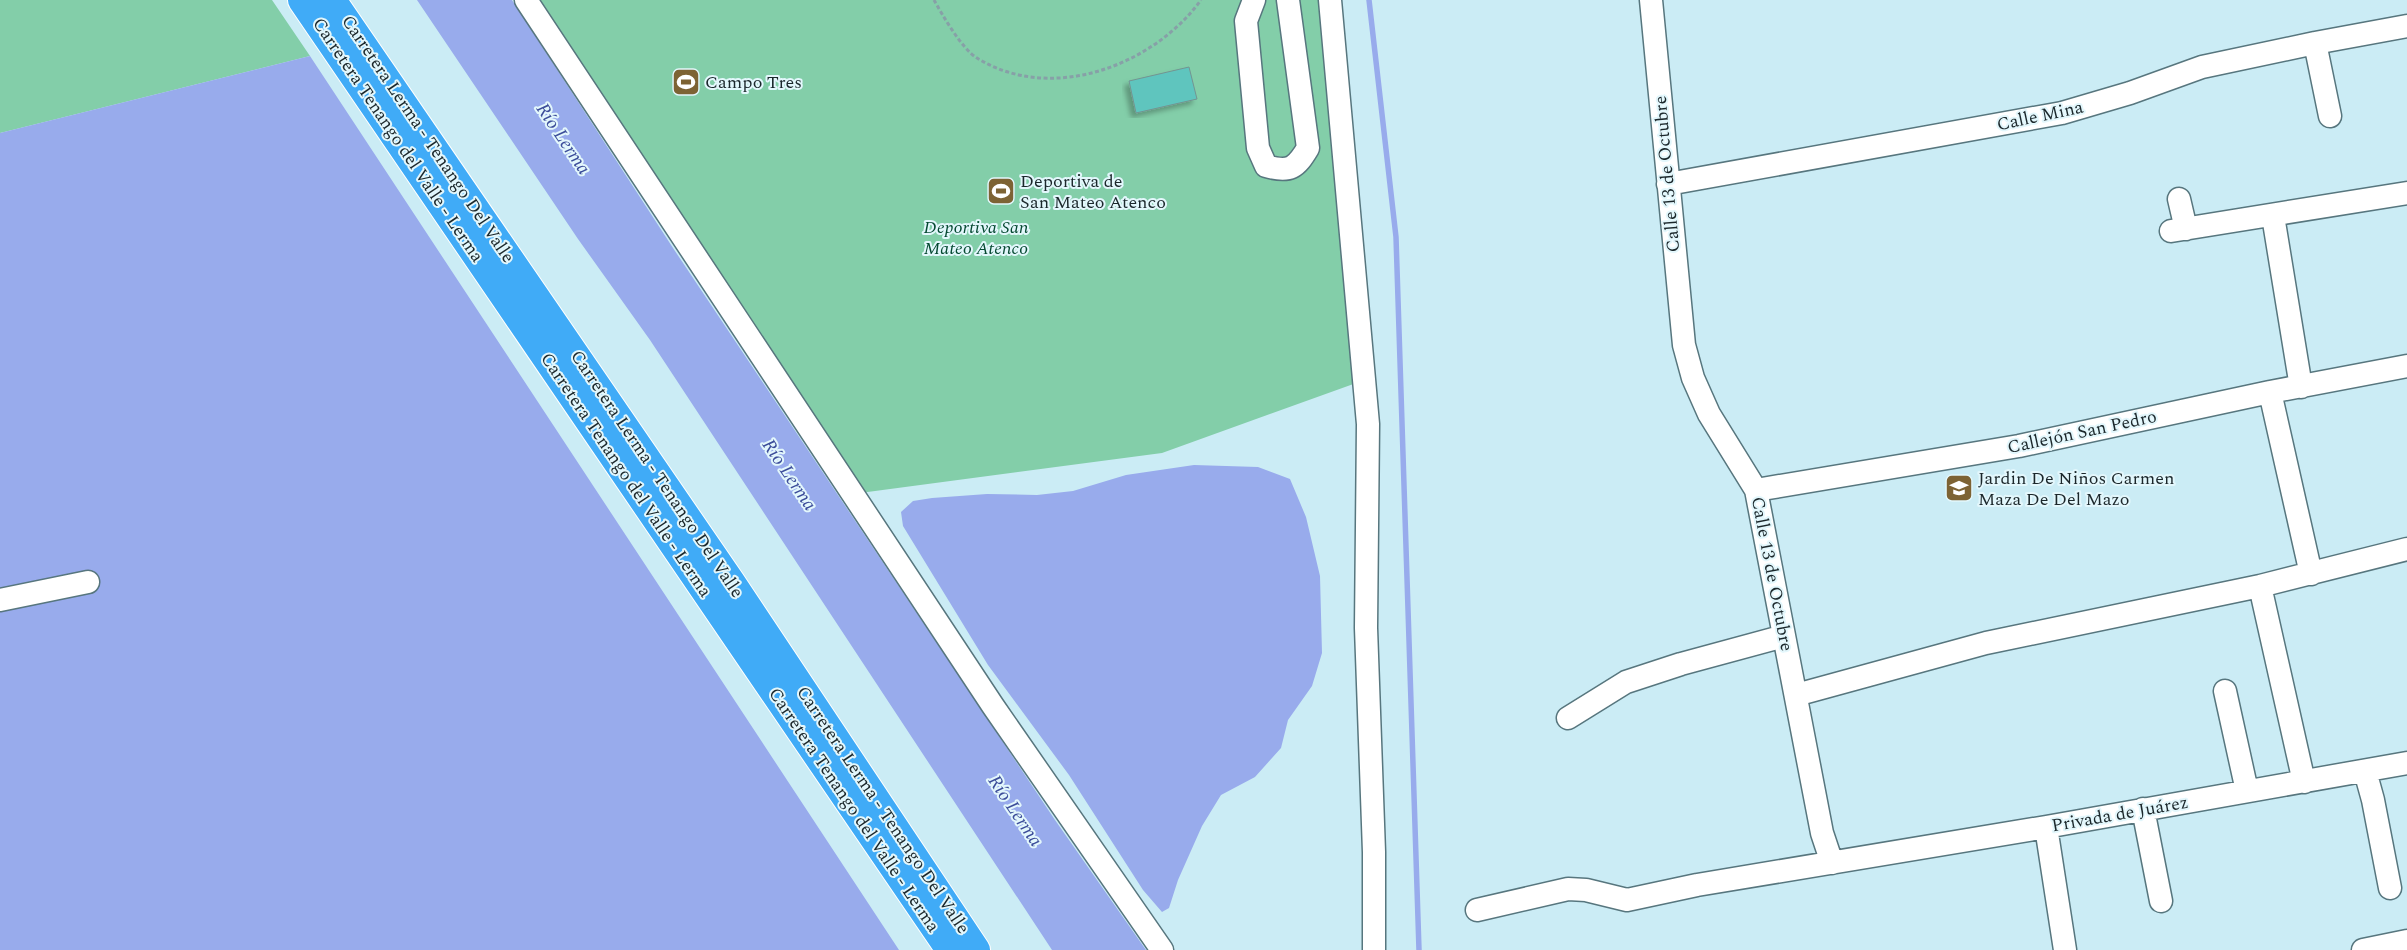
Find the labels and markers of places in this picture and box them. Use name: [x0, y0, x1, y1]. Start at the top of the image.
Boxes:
sports icon: Campo Tres: [671, 67, 701, 97]
place label: Campo Tres: [705, 69, 802, 96]
place label: Deportiva de San Mateo Atenco: [1020, 168, 1166, 216]
sports icon: Deportiva de San Mateo Atenco: [986, 176, 1016, 206]
place label: Jardin De Niños Carmen Maza De Del Mazo: [1978, 465, 2174, 513]
school or university icon: Jardin De Niños Carmen Maza De Del Mazo: [1944, 473, 1974, 503]

